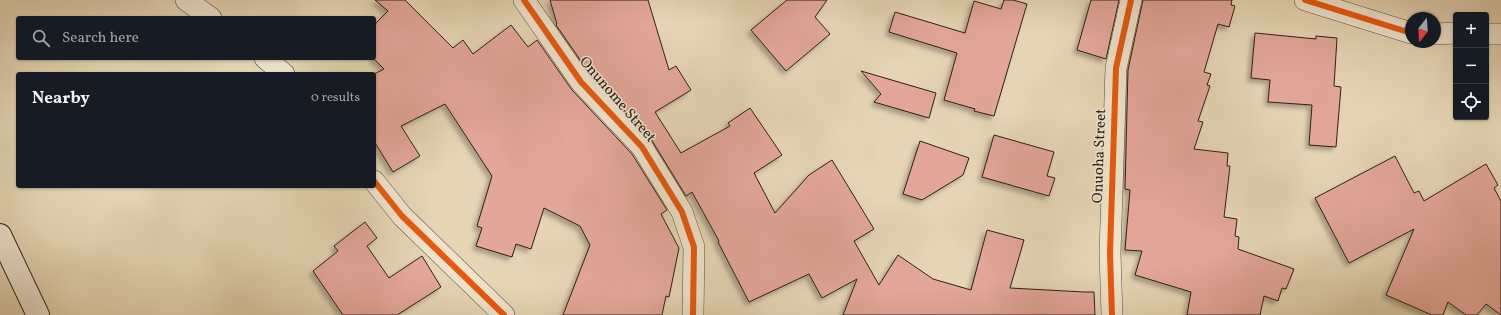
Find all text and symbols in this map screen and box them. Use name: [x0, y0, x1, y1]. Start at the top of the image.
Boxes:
north arrow: [1405, 12, 1441, 48]
map controls: [1453, 12, 1489, 120]
button: +: [1453, 12, 1489, 48]
search box: [16, 16, 376, 60]
icon: search: [30, 27, 52, 49]
text: Search here: [62, 28, 139, 49]
button: −: [1453, 48, 1489, 84]
street label: Onunome Street: [574, 52, 660, 148]
button: locate: [1453, 84, 1489, 120]
text: Nearby: [32, 87, 90, 110]
text: 0 results: [311, 89, 360, 107]
street label: Onuoha Street: [1088, 108, 1112, 204]

